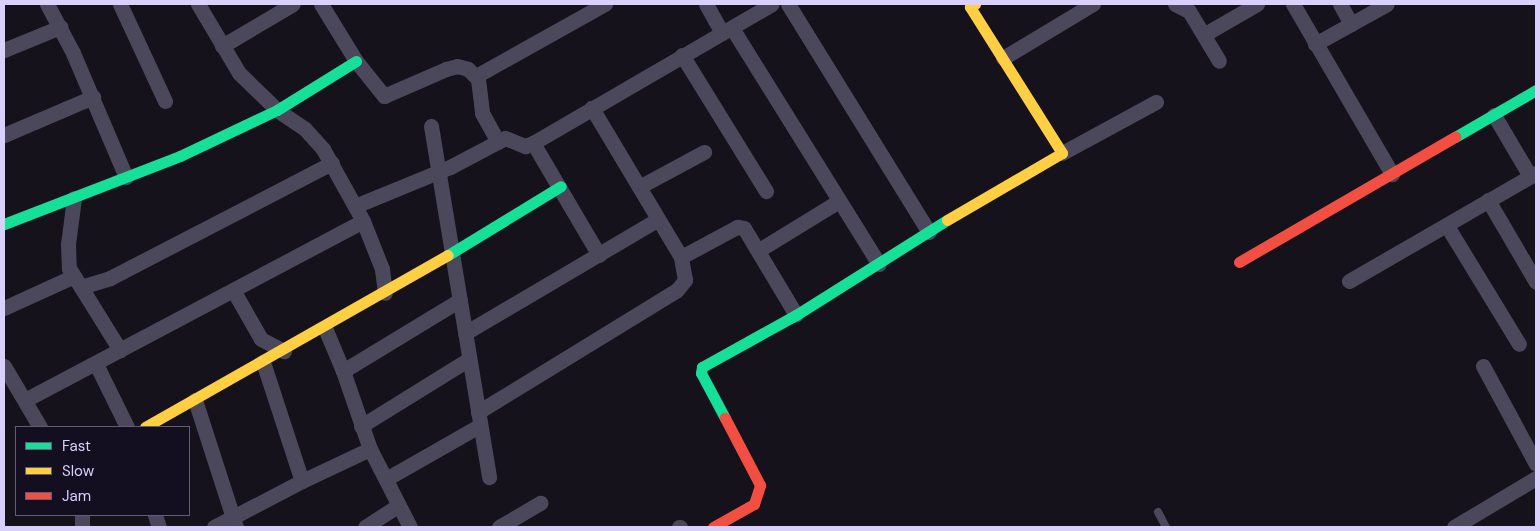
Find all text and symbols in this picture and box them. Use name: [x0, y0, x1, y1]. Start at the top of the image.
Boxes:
legend: [15, 426, 190, 516]
text: Fast: [62, 436, 91, 456]
text: Slow: [62, 461, 94, 481]
text: Jam: [62, 486, 91, 506]

